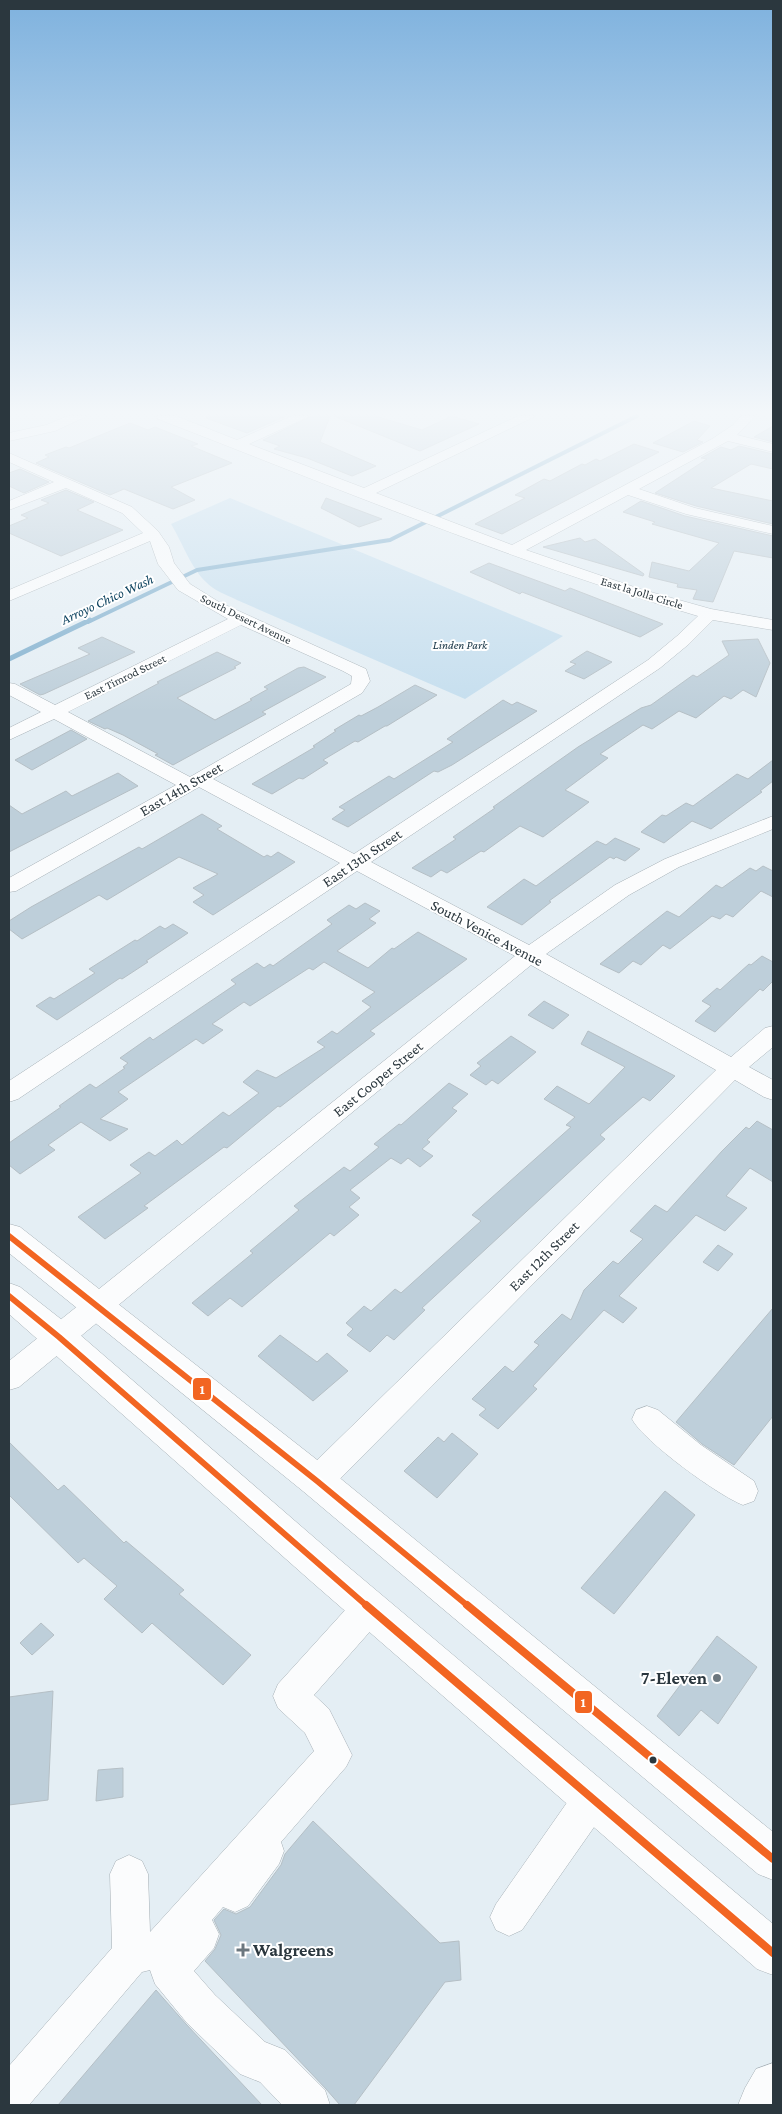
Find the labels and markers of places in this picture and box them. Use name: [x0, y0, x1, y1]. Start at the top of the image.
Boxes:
place label: 7-Eleven: [641, 1668, 708, 1688]
marker: 7-Eleven: [711, 1672, 723, 1684]
unlabelled marker: [648, 1755, 658, 1765]
place label: Walgreens: [252, 1940, 334, 1960]
marker: Walgreens: [237, 1944, 249, 1956]

